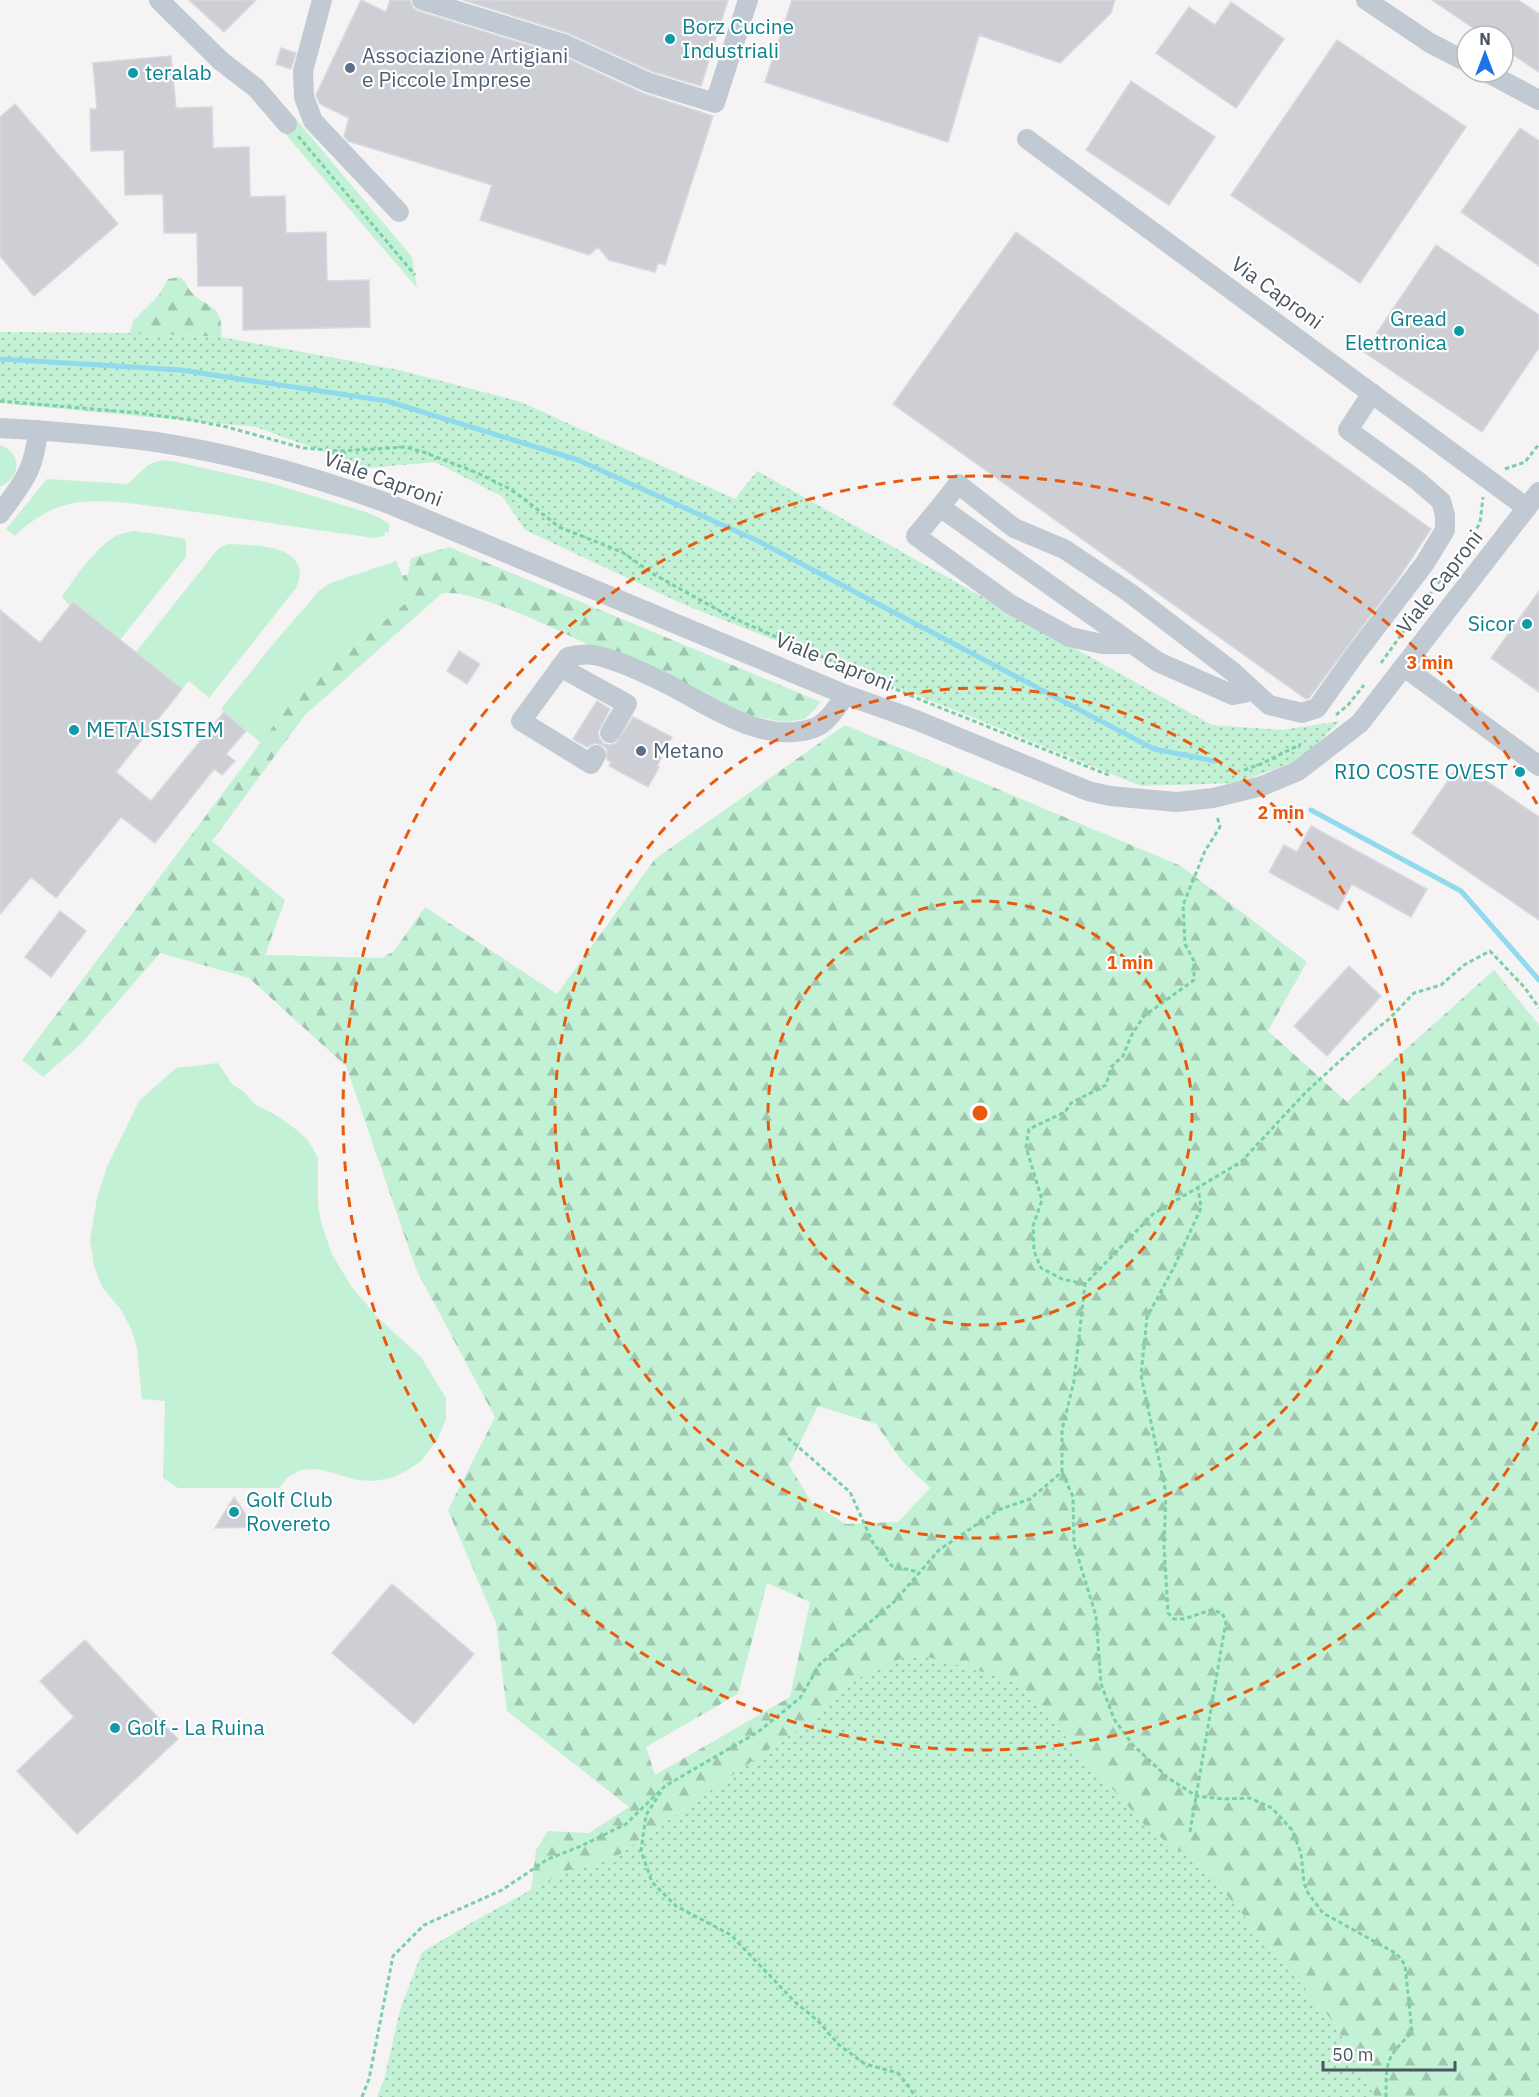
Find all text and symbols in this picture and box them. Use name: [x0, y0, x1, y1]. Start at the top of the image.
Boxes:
place label: Borz Cucine Industriali: [682, 12, 794, 64]
north arrow: [1455, 24, 1515, 84]
text: N: [1479, 29, 1491, 49]
marker: Borz Cucine Industriali: [663, 32, 677, 46]
place label: Associazione Artigiani e Piccole Imprese: [362, 41, 568, 93]
place label: teralab: [145, 58, 212, 86]
marker: Associazione Artigiani e Piccole Imprese: [343, 61, 357, 75]
marker: teralab: [126, 66, 140, 80]
street label: Via Caproni: [1226, 249, 1329, 335]
place label: Gread Elettronica: [1345, 304, 1447, 356]
marker: Gread Elettronica: [1452, 324, 1466, 338]
street label: Viale Caproni: [320, 444, 447, 512]
street label: Viale Caproni: [1390, 524, 1489, 639]
place label: Sicor: [1468, 609, 1515, 637]
marker: Sicor: [1520, 617, 1534, 631]
street label: Viale Caproni: [771, 625, 897, 697]
text: 3 min: [1406, 651, 1454, 674]
place label: METALSISTEM: [86, 715, 224, 743]
marker: METALSISTEM: [67, 723, 81, 737]
place label: Metano: [653, 736, 724, 764]
marker: Metano: [634, 744, 648, 758]
place label: RIO COSTE OVEST: [1334, 757, 1508, 785]
marker: RIO COSTE OVEST: [1513, 765, 1527, 779]
text: 2 min: [1257, 801, 1305, 824]
text: 1 min: [1106, 951, 1154, 974]
centre of rings: [970, 1103, 990, 1123]
place label: Golf Club Rovereto: [246, 1485, 333, 1537]
marker: Golf Club Rovereto: [227, 1505, 241, 1519]
place label: Golf - La Ruina: [127, 1713, 265, 1741]
marker: Golf - La Ruina: [108, 1721, 122, 1735]
scale bar: [1323, 2034, 1455, 2072]
text: 50 m: [1332, 2043, 1374, 2066]

